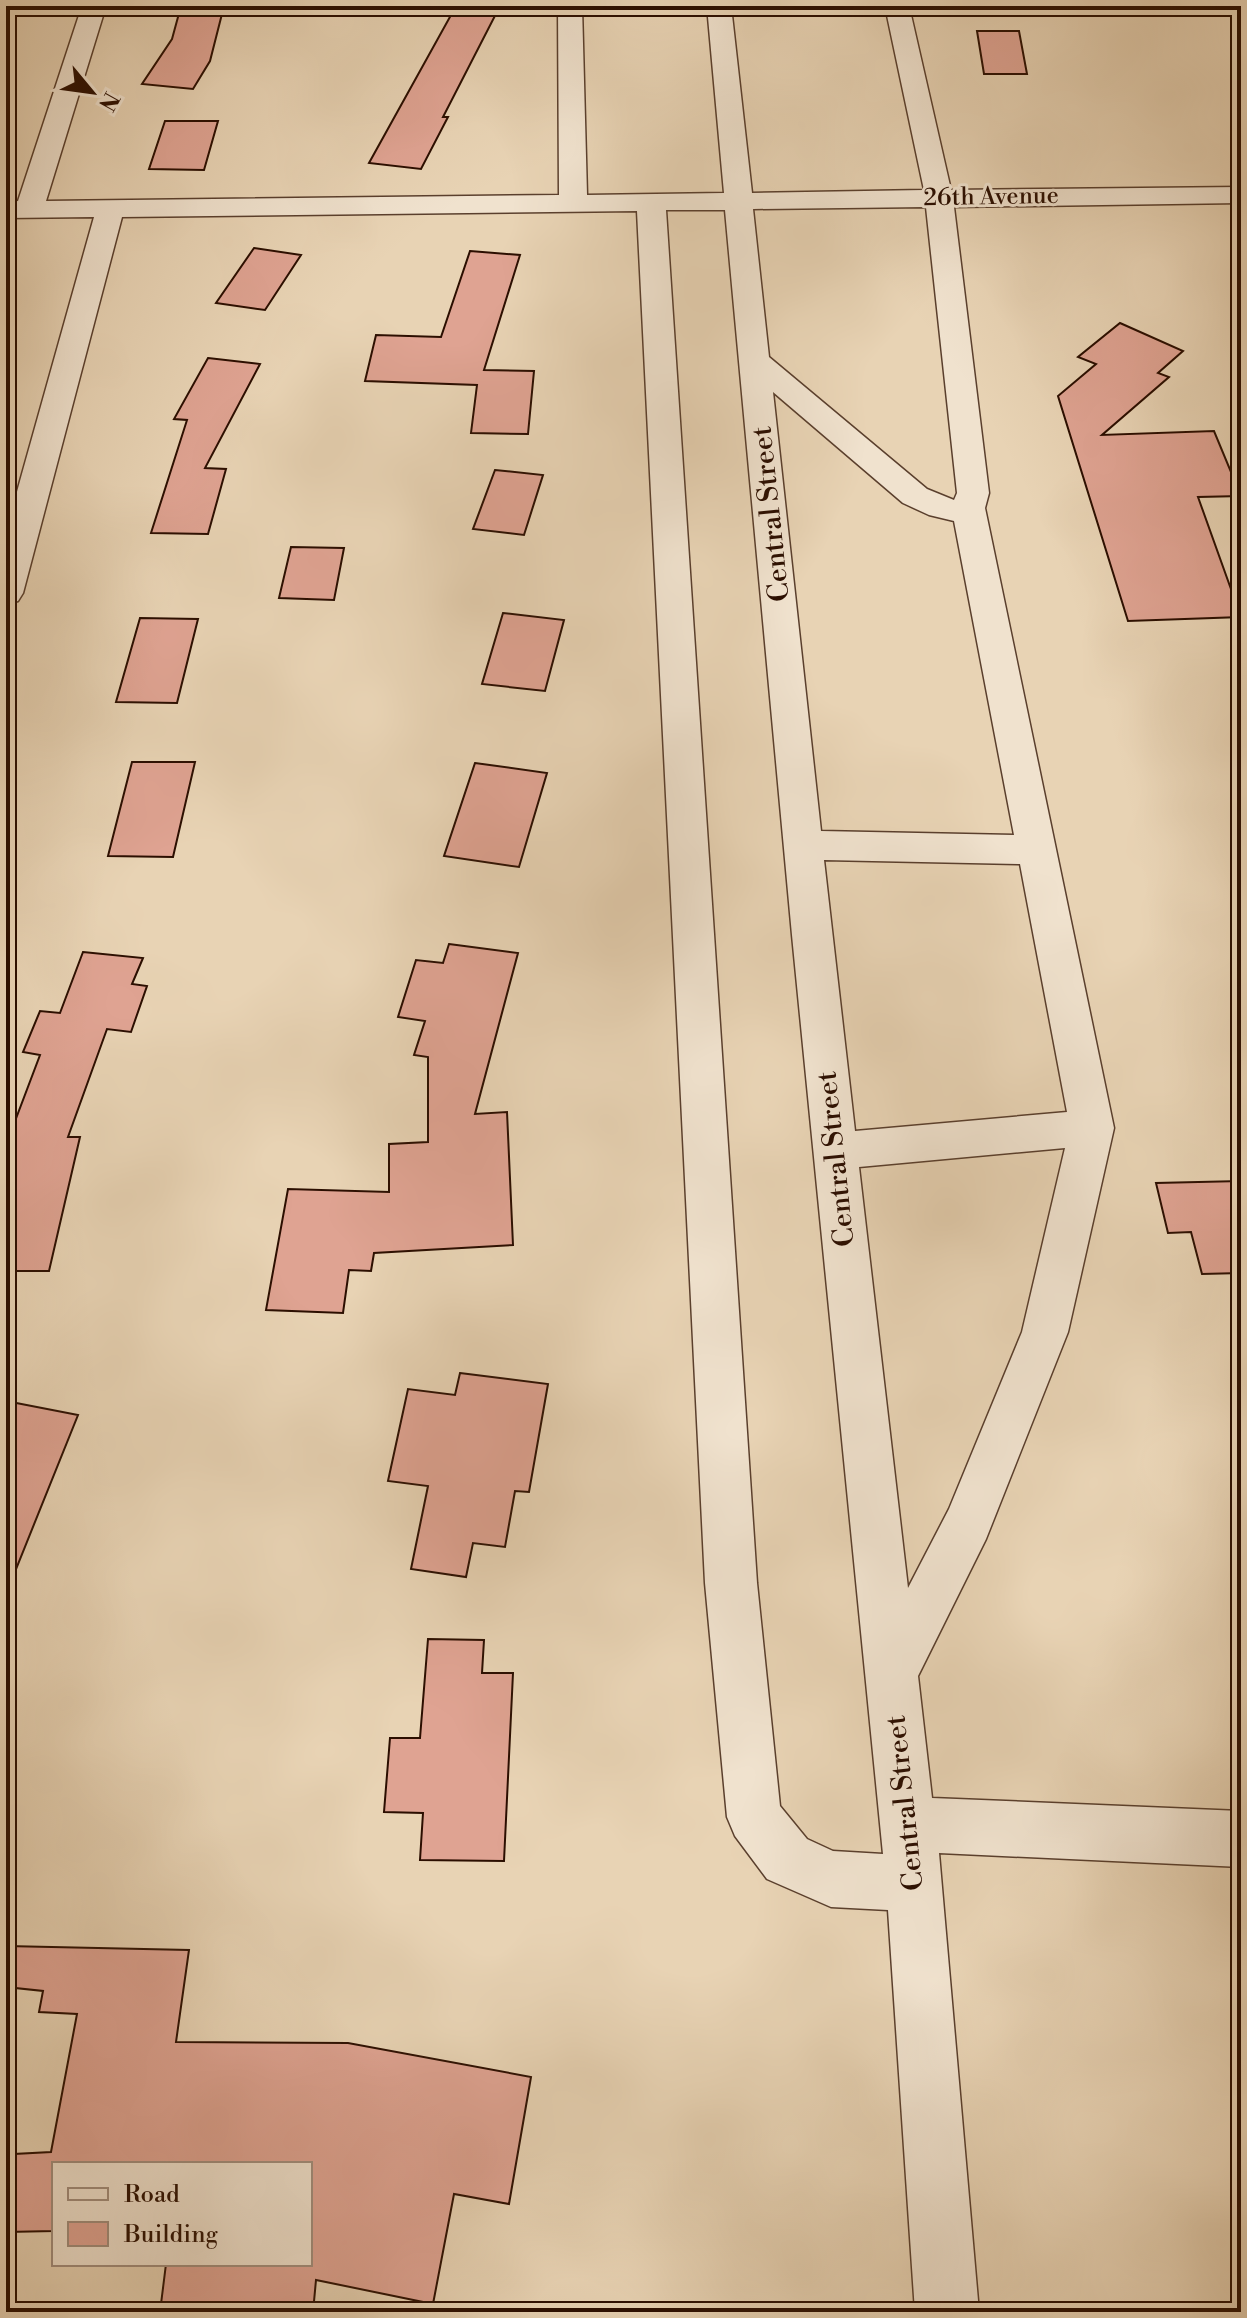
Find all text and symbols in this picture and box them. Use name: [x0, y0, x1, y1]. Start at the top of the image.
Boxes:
north arrow: [52, 52, 132, 132]
text: N: [92, 87, 124, 116]
street label: 26th Avenue: [923, 181, 1059, 213]
street label: Central Street: [744, 424, 798, 603]
street label: Central Street: [809, 1069, 863, 1248]
street label: Central Street: [878, 1713, 932, 1892]
legend: [52, 2162, 312, 2266]
text: Road: [124, 2180, 180, 2210]
text: Building: [123, 2220, 218, 2250]

